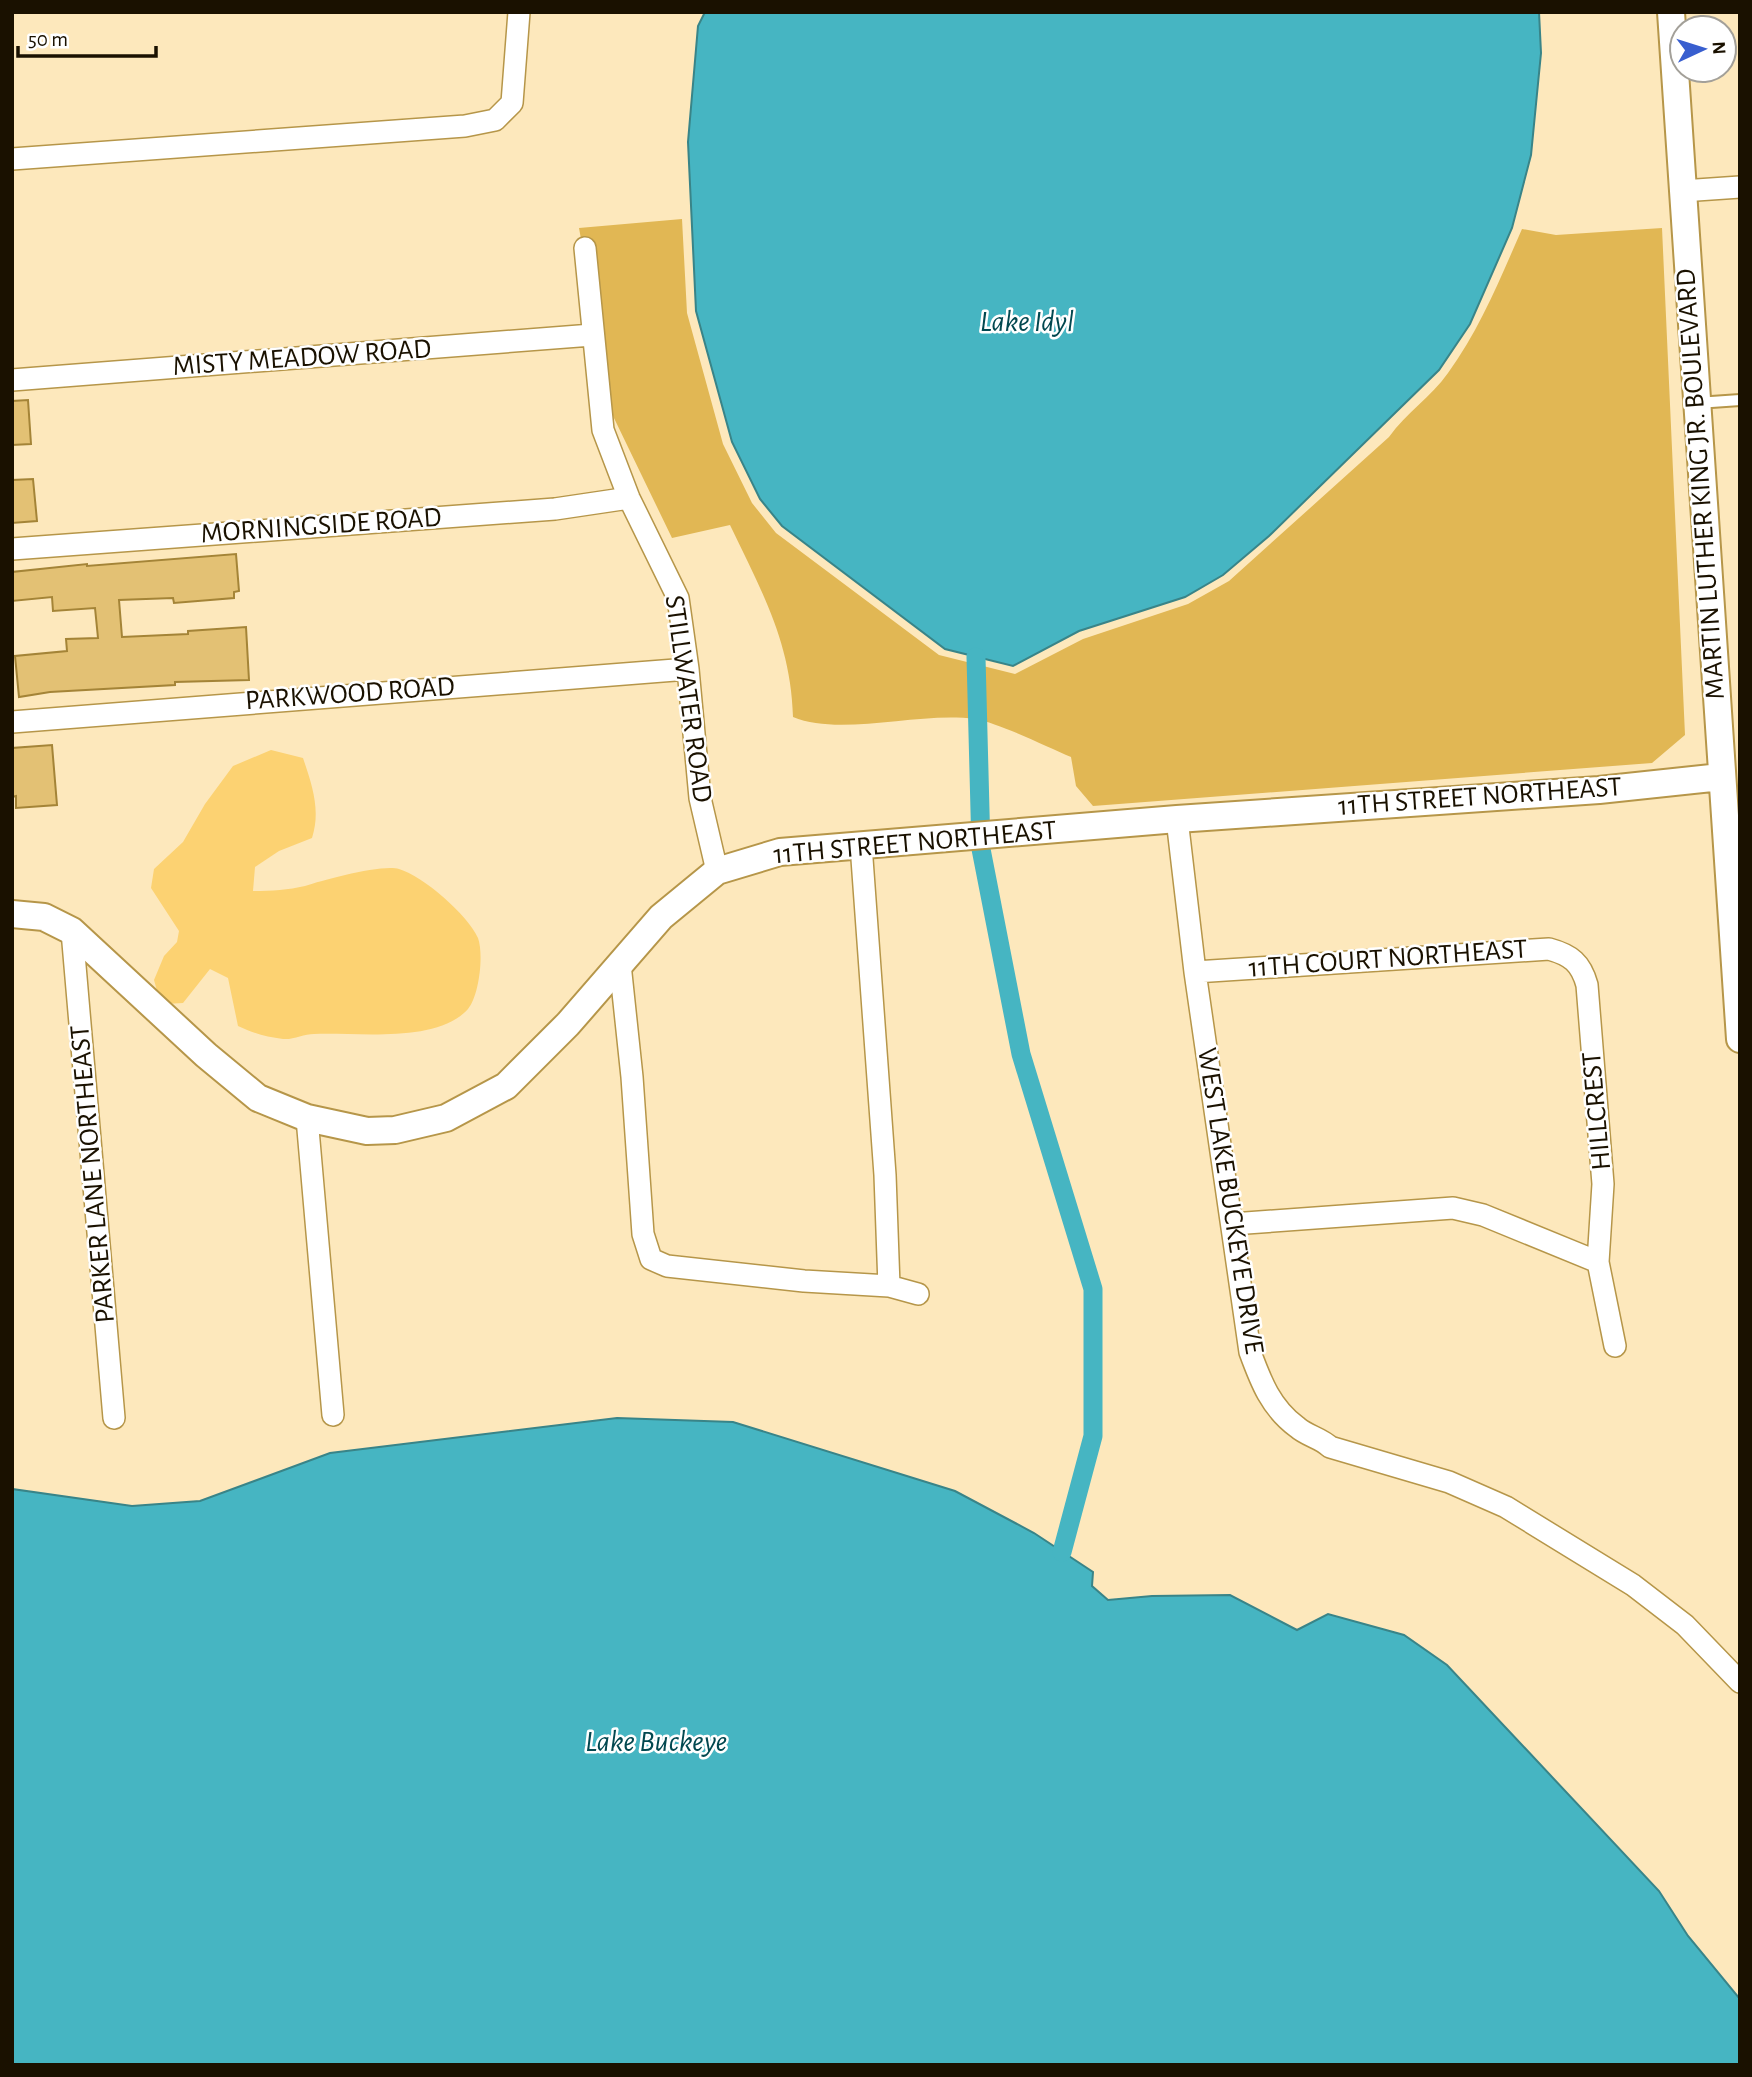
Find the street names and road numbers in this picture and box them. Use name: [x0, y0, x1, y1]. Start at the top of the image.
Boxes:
street label: MARTIN LUTHER KING JR. BOULEVARD: [1672, 268, 1730, 700]
street label: MISTY MEADOW ROAD: [172, 335, 432, 381]
street label: MORNINGSIDE ROAD: [200, 504, 442, 548]
street label: STILLWATER ROAD: [660, 593, 716, 805]
street label: PARKWOOD ROAD: [244, 673, 456, 715]
street label: 11TH STREET NORTHEAST: [1337, 773, 1623, 821]
street label: 11TH STREET NORTHEAST: [772, 817, 1058, 869]
street label: 11TH COURT NORTHEAST: [1248, 935, 1529, 983]
street label: PARKER LANE NORTHEAST: [66, 1024, 120, 1324]
street label: WEST LAKE BUCKEYE DRIVE: [1192, 1046, 1268, 1356]
street label: HILLCREST: [1578, 1050, 1616, 1172]

